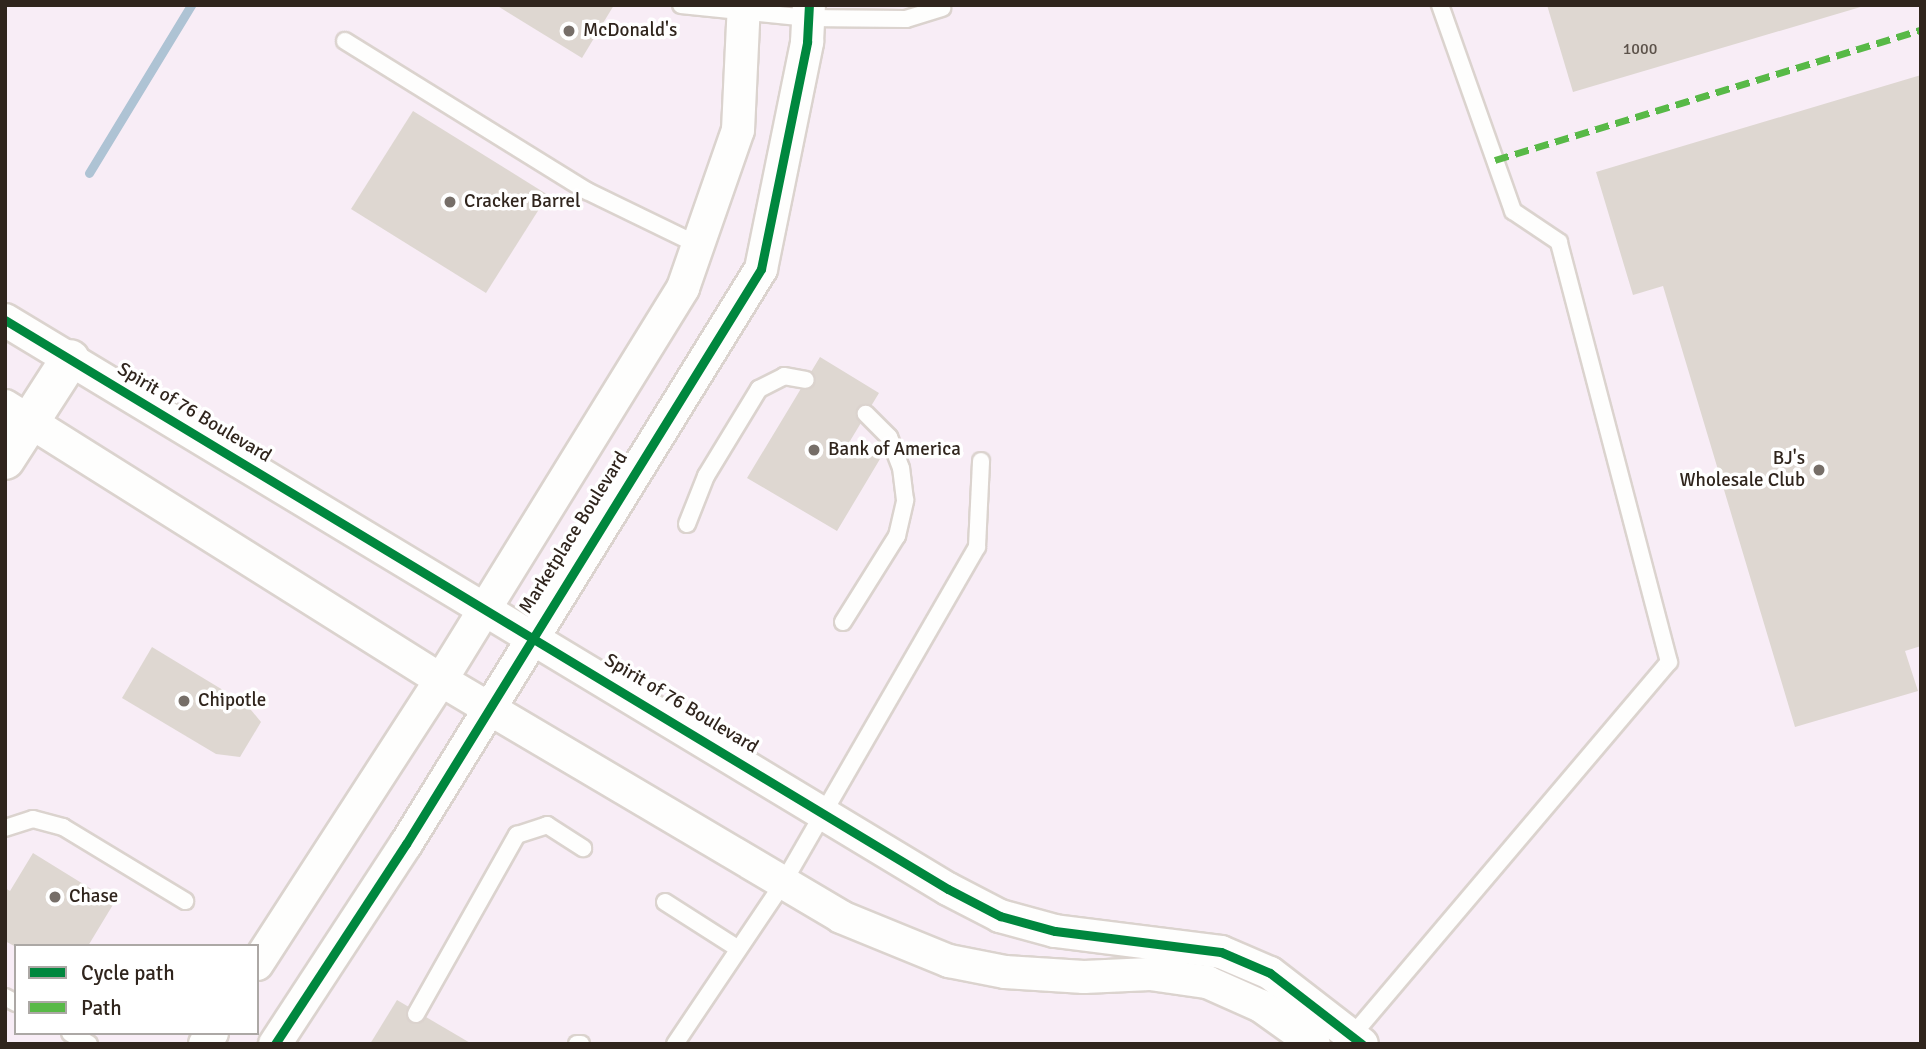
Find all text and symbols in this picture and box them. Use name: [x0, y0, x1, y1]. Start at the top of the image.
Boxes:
place label: McDonald's: [583, 20, 677, 42]
marker: McDonald's: [561, 23, 577, 39]
house number: 1000: [1623, 39, 1657, 59]
place label: Cracker Barrel: [464, 191, 581, 213]
marker: Cracker Barrel: [442, 194, 458, 210]
street label: Spirit of 76 Boulevard: [113, 358, 275, 468]
place label: Bank of America: [828, 439, 961, 461]
marker: Bank of America: [806, 442, 822, 458]
street label: Marketplace Boulevard: [515, 448, 633, 618]
place label: BJ's Wholesale Club: [1679, 448, 1805, 492]
marker: BJ's Wholesale Club: [1811, 462, 1827, 478]
street label: Spirit of 76 Boulevard: [600, 649, 762, 759]
place label: Chipotle: [198, 690, 266, 712]
marker: Chipotle: [176, 693, 192, 709]
place label: Chase: [69, 886, 118, 908]
marker: Chase: [47, 889, 63, 905]
legend: [14, 944, 259, 1035]
text: Cycle path: [81, 960, 175, 986]
text: Path: [81, 995, 122, 1021]

